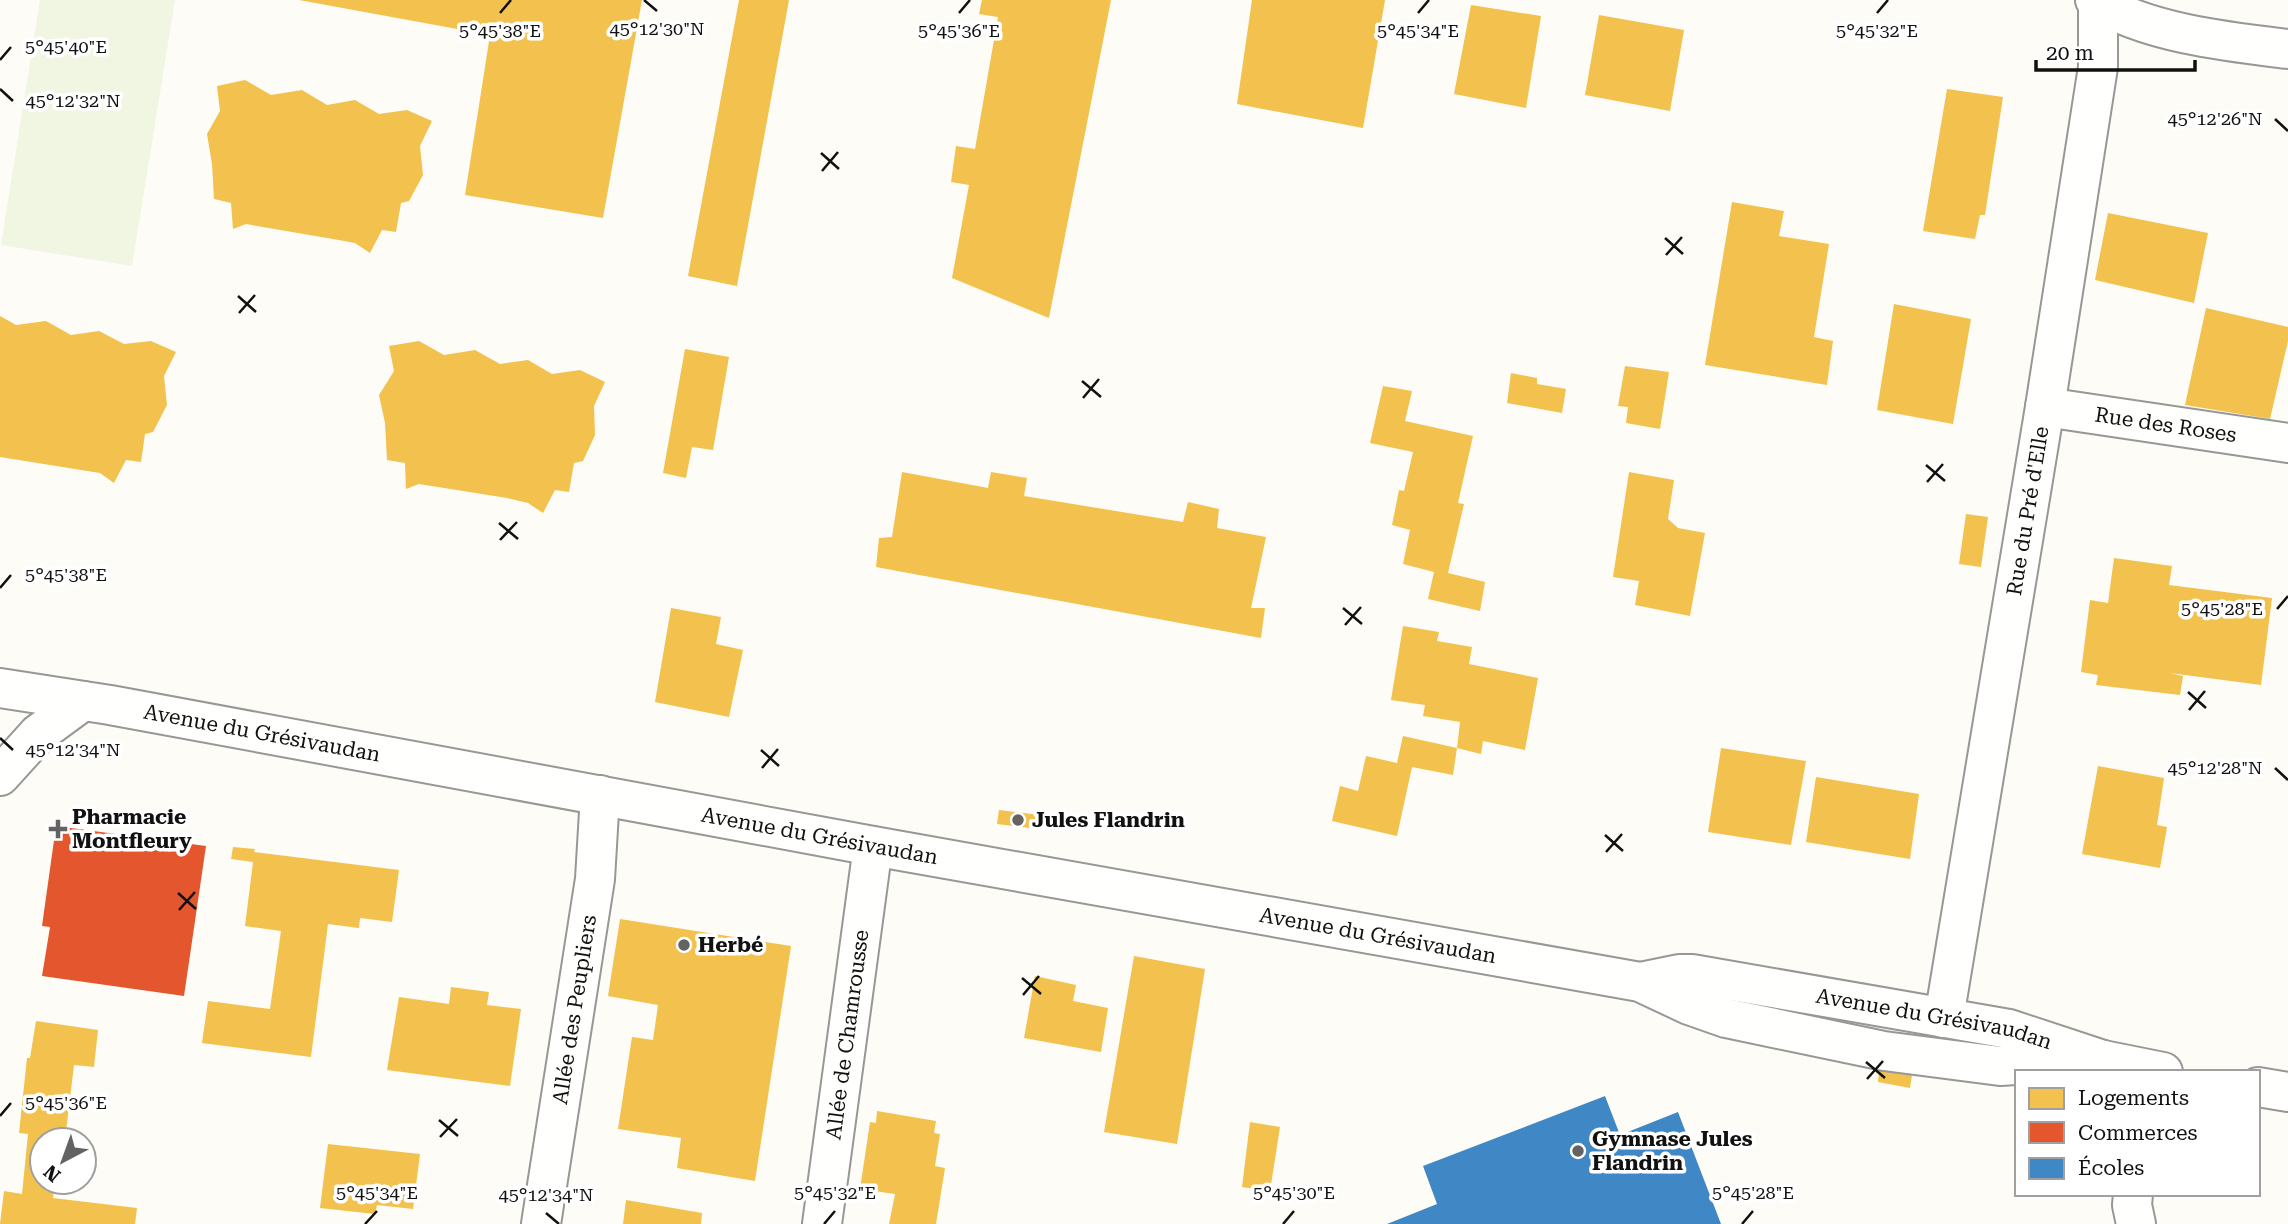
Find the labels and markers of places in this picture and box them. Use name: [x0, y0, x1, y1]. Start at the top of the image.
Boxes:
place label: Pharmacie Montfleury: [72, 805, 192, 853]
place label: Jules Flandrin: [1032, 808, 1185, 832]
marker: Jules Flandrin: [1010, 812, 1026, 828]
marker: Pharmacie Montfleury: [50, 821, 66, 837]
place label: Herbé: [698, 933, 763, 957]
marker: Herbé: [676, 937, 692, 953]
place label: Gymnase Jules Flandrin: [1592, 1127, 1753, 1175]
marker: Gymnase Jules Flandrin: [1570, 1143, 1586, 1159]

